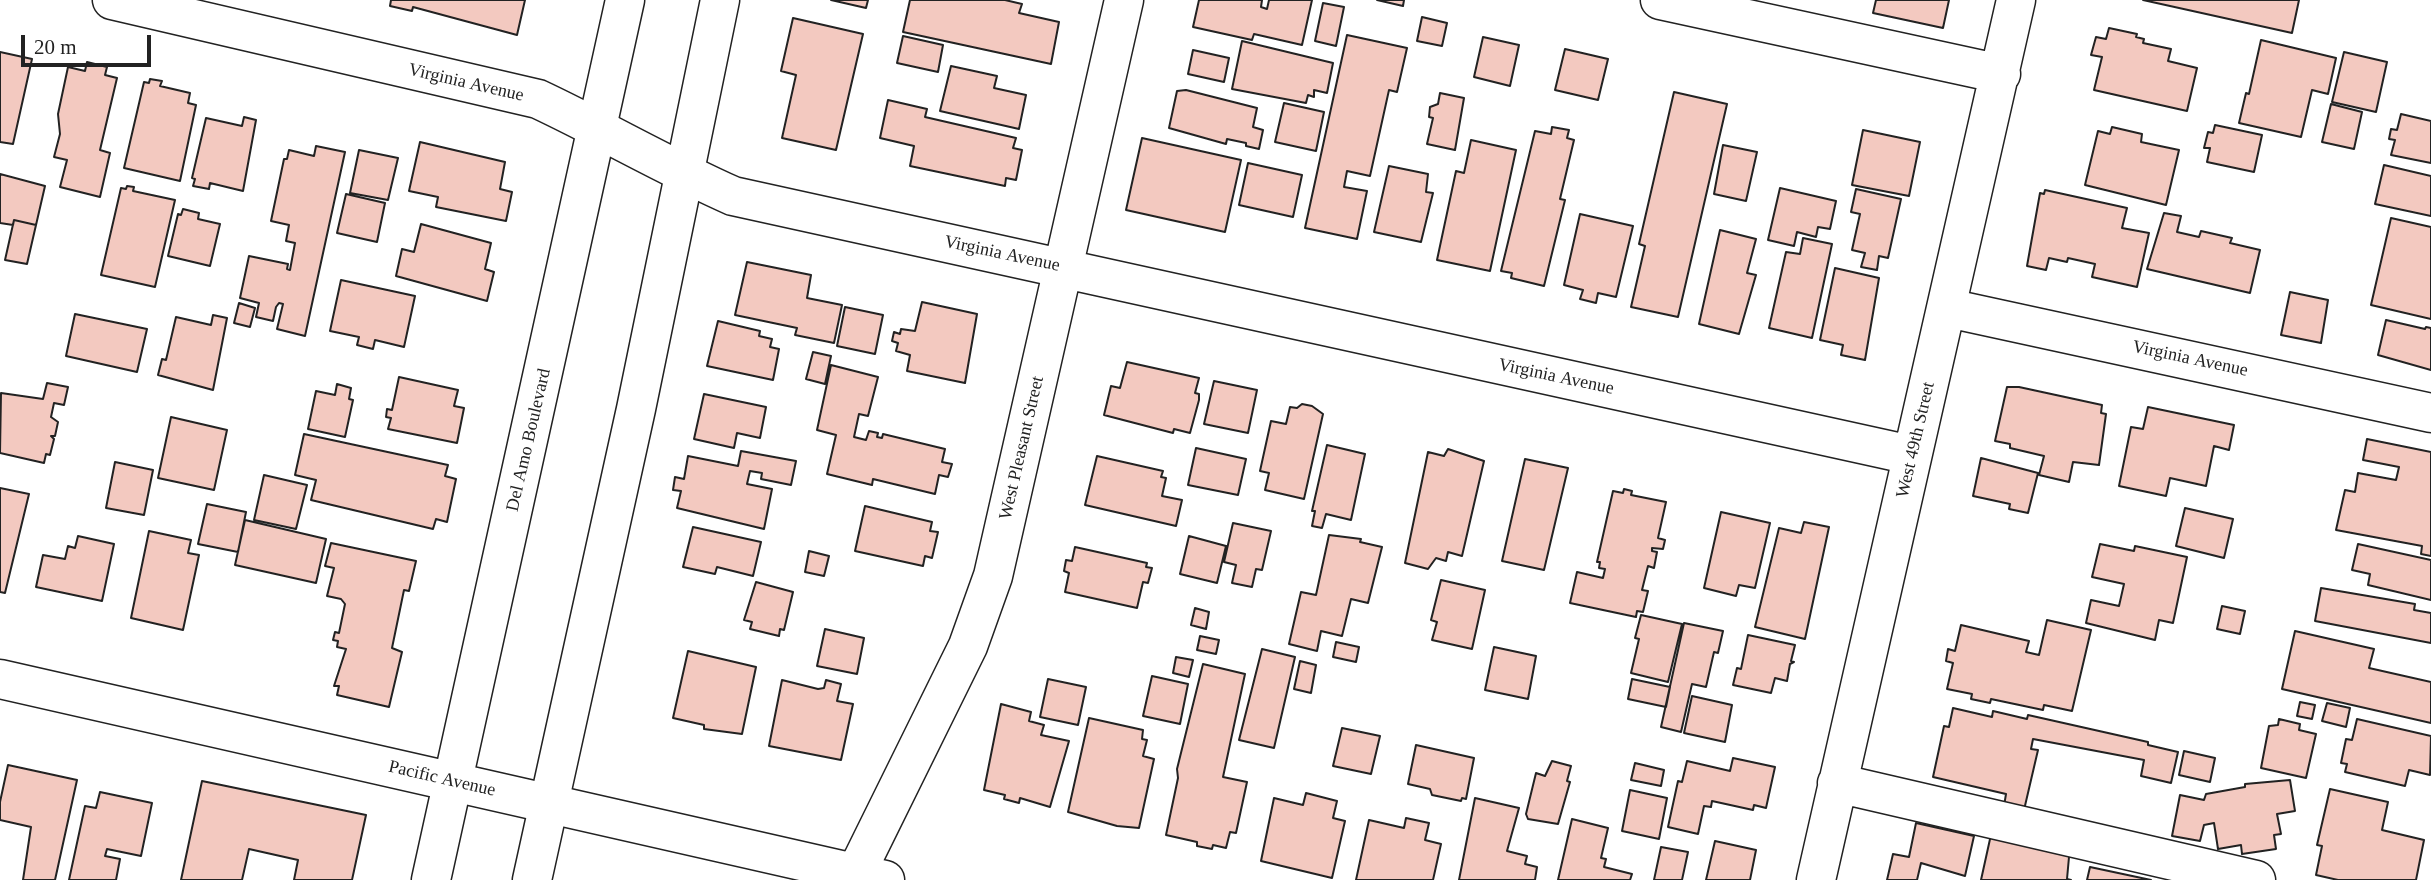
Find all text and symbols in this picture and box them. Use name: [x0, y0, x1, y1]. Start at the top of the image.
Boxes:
scale bar: [24, 21, 154, 65]
text: 20 m: [34, 35, 77, 59]
street label: Virginia Avenue: [406, 59, 526, 107]
street label: Virginia Avenue: [942, 231, 1062, 277]
street label: Virginia Avenue: [2130, 336, 2250, 382]
street label: Virginia Avenue: [1496, 354, 1616, 400]
street label: Del Amo Boulevard: [502, 366, 556, 514]
street label: West Pleasant Street: [995, 374, 1049, 522]
street label: West 49th Street: [1892, 380, 1940, 500]
street label: Pacific Avenue: [386, 756, 498, 802]

